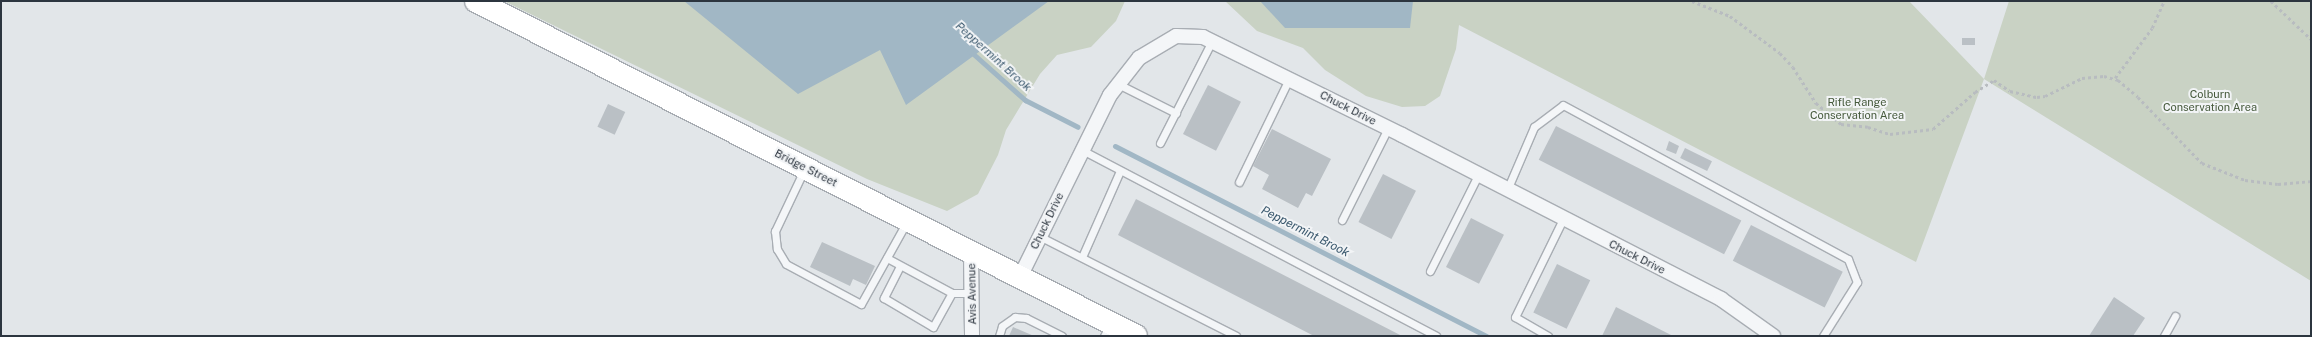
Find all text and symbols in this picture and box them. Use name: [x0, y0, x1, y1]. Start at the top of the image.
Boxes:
water label: Peppermint Brook: [952, 19, 1034, 95]
street label: Chuck Drive: [1318, 88, 1378, 128]
park label: Colburn Conservation Area: [2163, 88, 2257, 114]
park label: Rifle Range Conservation Area: [1810, 96, 1904, 122]
street label: Bridge Street: [772, 147, 840, 189]
street label: Chuck Drive: [1028, 191, 1066, 251]
water label: Peppermint Brook: [1258, 204, 1352, 260]
street label: Chuck Drive: [1607, 237, 1667, 277]
street label: Avis Avenue: [965, 263, 979, 325]

